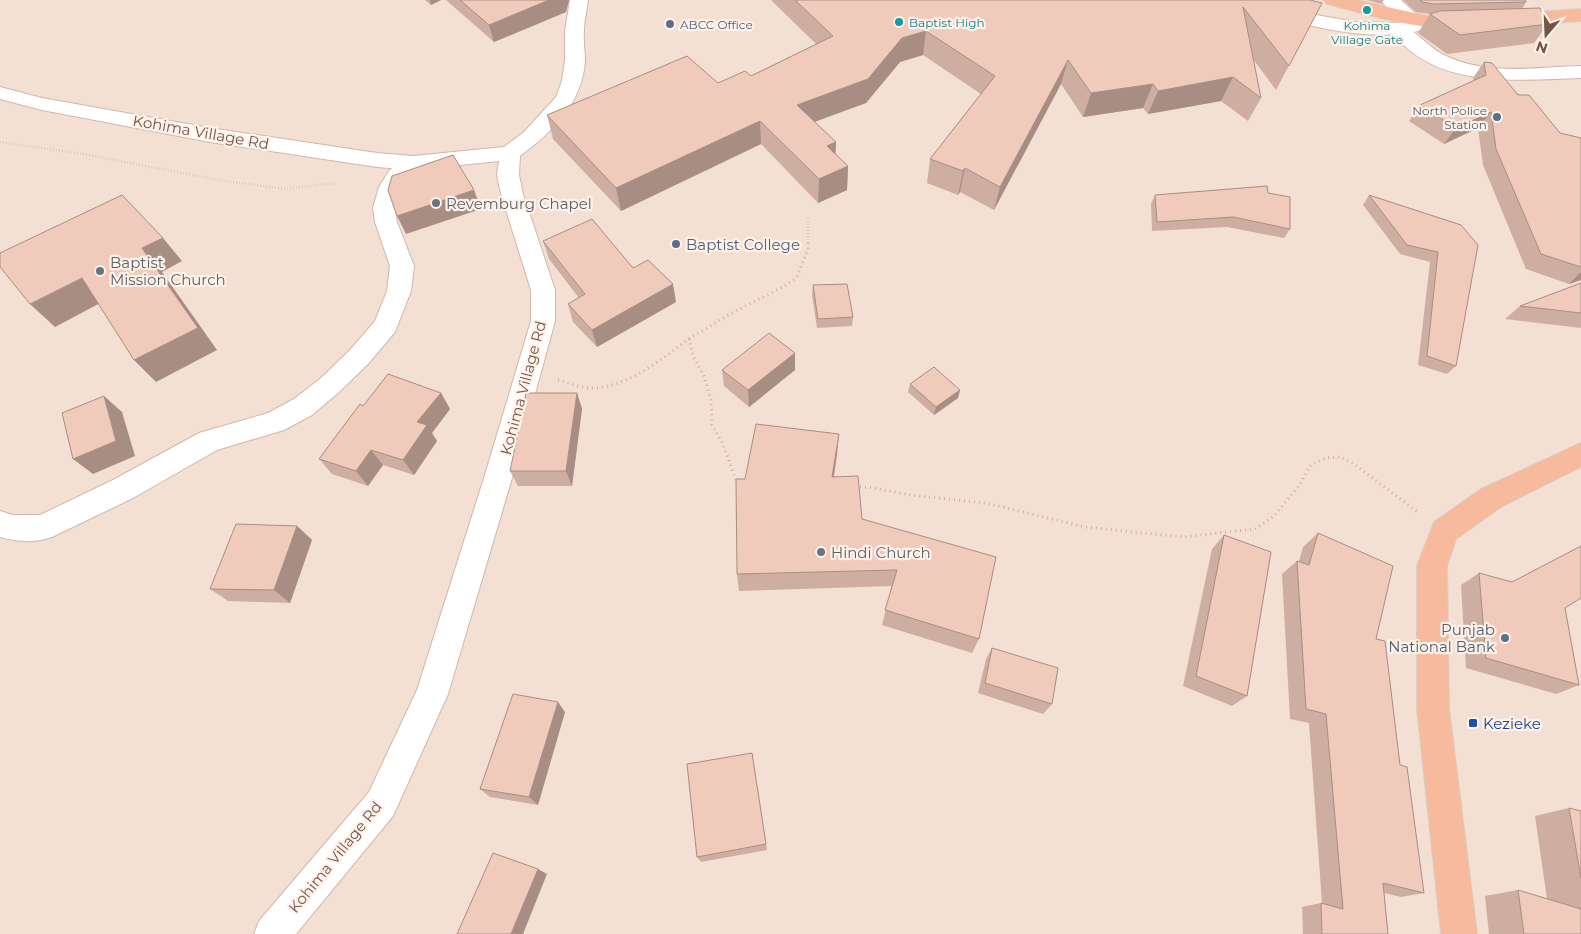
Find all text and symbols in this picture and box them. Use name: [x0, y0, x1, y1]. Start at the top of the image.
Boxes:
marker: Kohima Village Gate: [1361, 4, 1373, 16]
north arrow: [1521, 10, 1571, 60]
place label: Baptist High: [909, 15, 985, 30]
marker: Baptist High: [893, 16, 905, 28]
place label: ABCC Office: [680, 17, 753, 32]
marker: ABCC Office: [664, 18, 676, 30]
place label: Kohima Village Gate: [1331, 18, 1403, 47]
text: N: [1533, 37, 1550, 58]
place label: North Police Station: [1412, 103, 1487, 132]
street label: Kohima Village Rd: [131, 111, 271, 153]
marker: North Police Station: [1491, 111, 1503, 123]
place label: Revemburg Chapel: [446, 194, 592, 213]
marker: Revemburg Chapel: [430, 197, 442, 209]
place label: Baptist College: [686, 235, 800, 254]
marker: Baptist College: [670, 238, 682, 250]
place label: Baptist Mission Church: [110, 253, 226, 289]
marker: Baptist Mission Church: [94, 265, 106, 277]
street label: Kohima Village Rd: [496, 319, 550, 457]
place label: Hindi Church: [831, 543, 931, 562]
marker: Hindi Church: [815, 546, 827, 558]
place label: Punjab National Bank: [1388, 620, 1495, 656]
marker: Punjab National Bank: [1499, 632, 1511, 644]
place label: Kezieke: [1483, 714, 1541, 733]
marker: Kezieke: [1467, 717, 1479, 729]
street label: Kohima Village Rd: [284, 797, 386, 917]

